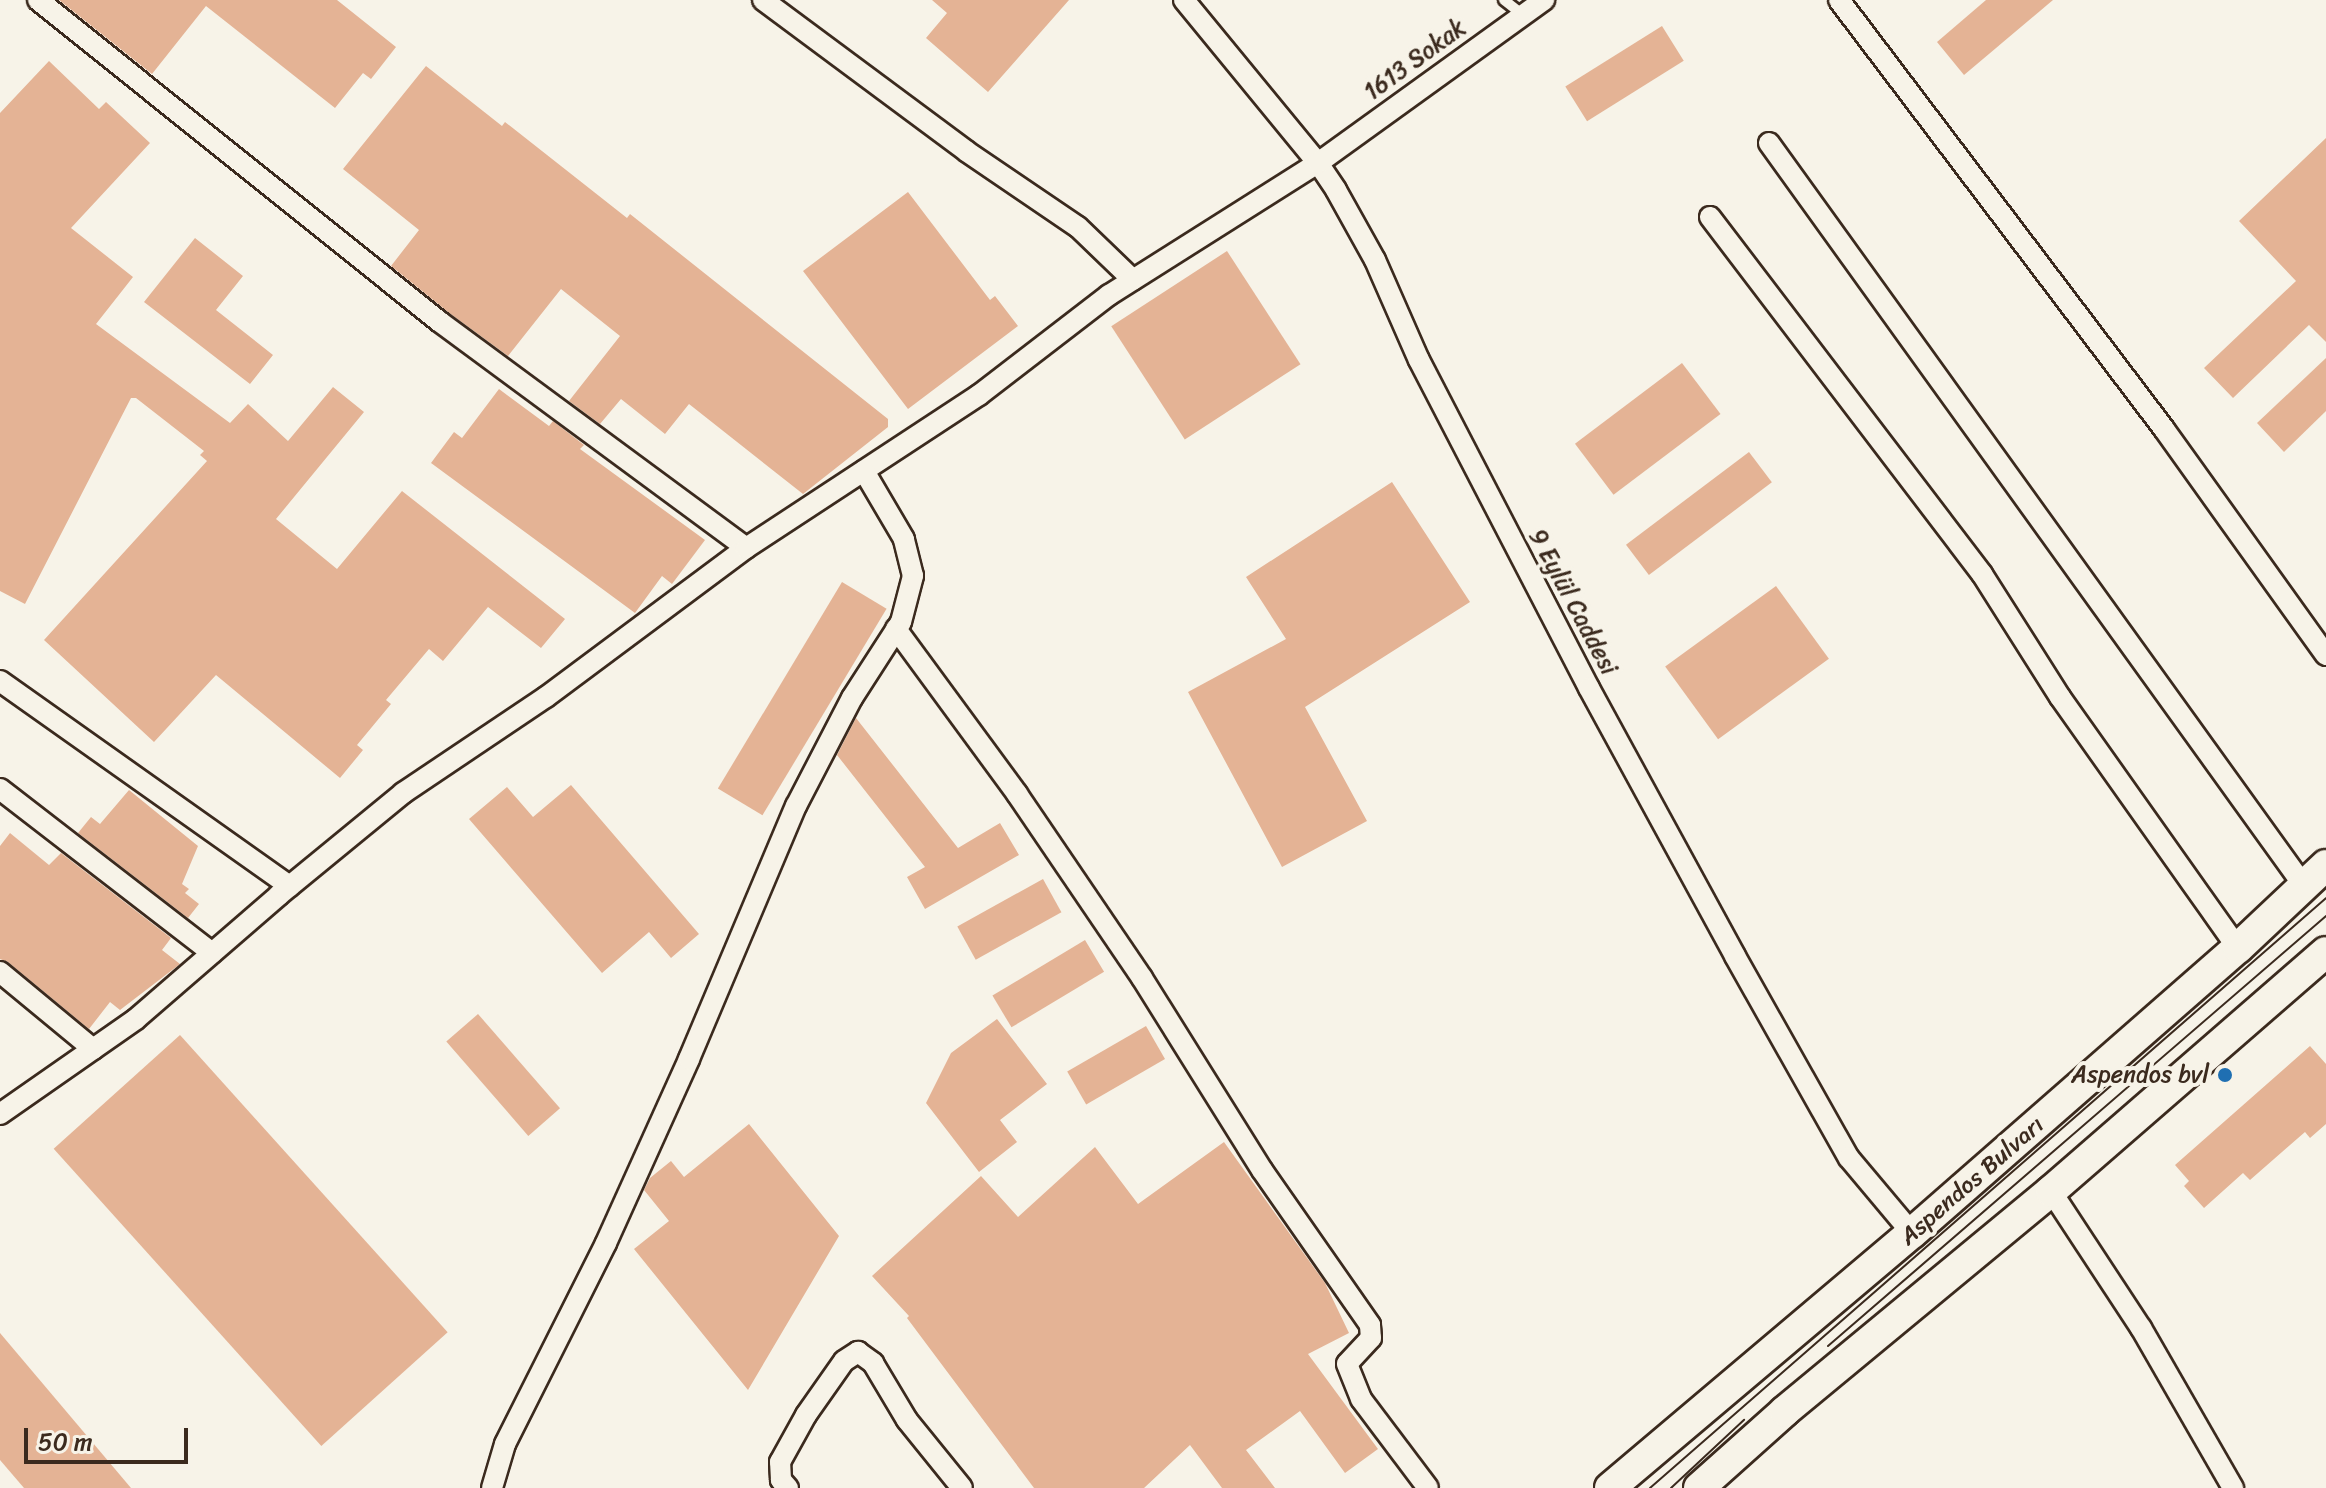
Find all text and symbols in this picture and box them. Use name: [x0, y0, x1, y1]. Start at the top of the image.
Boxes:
street label: 1613 Sokak: [1359, 14, 1471, 106]
street label: 9 Eylül Caddesi: [1523, 524, 1623, 680]
place label: Aspendos bvl: [2071, 1061, 2209, 1089]
marker: Aspendos bvl: [2216, 1066, 2234, 1084]
street label: Aspendos Bulvarı: [1894, 1111, 2050, 1251]
scale bar: [28, 1412, 192, 1462]
text: 50 m: [38, 1421, 93, 1463]

